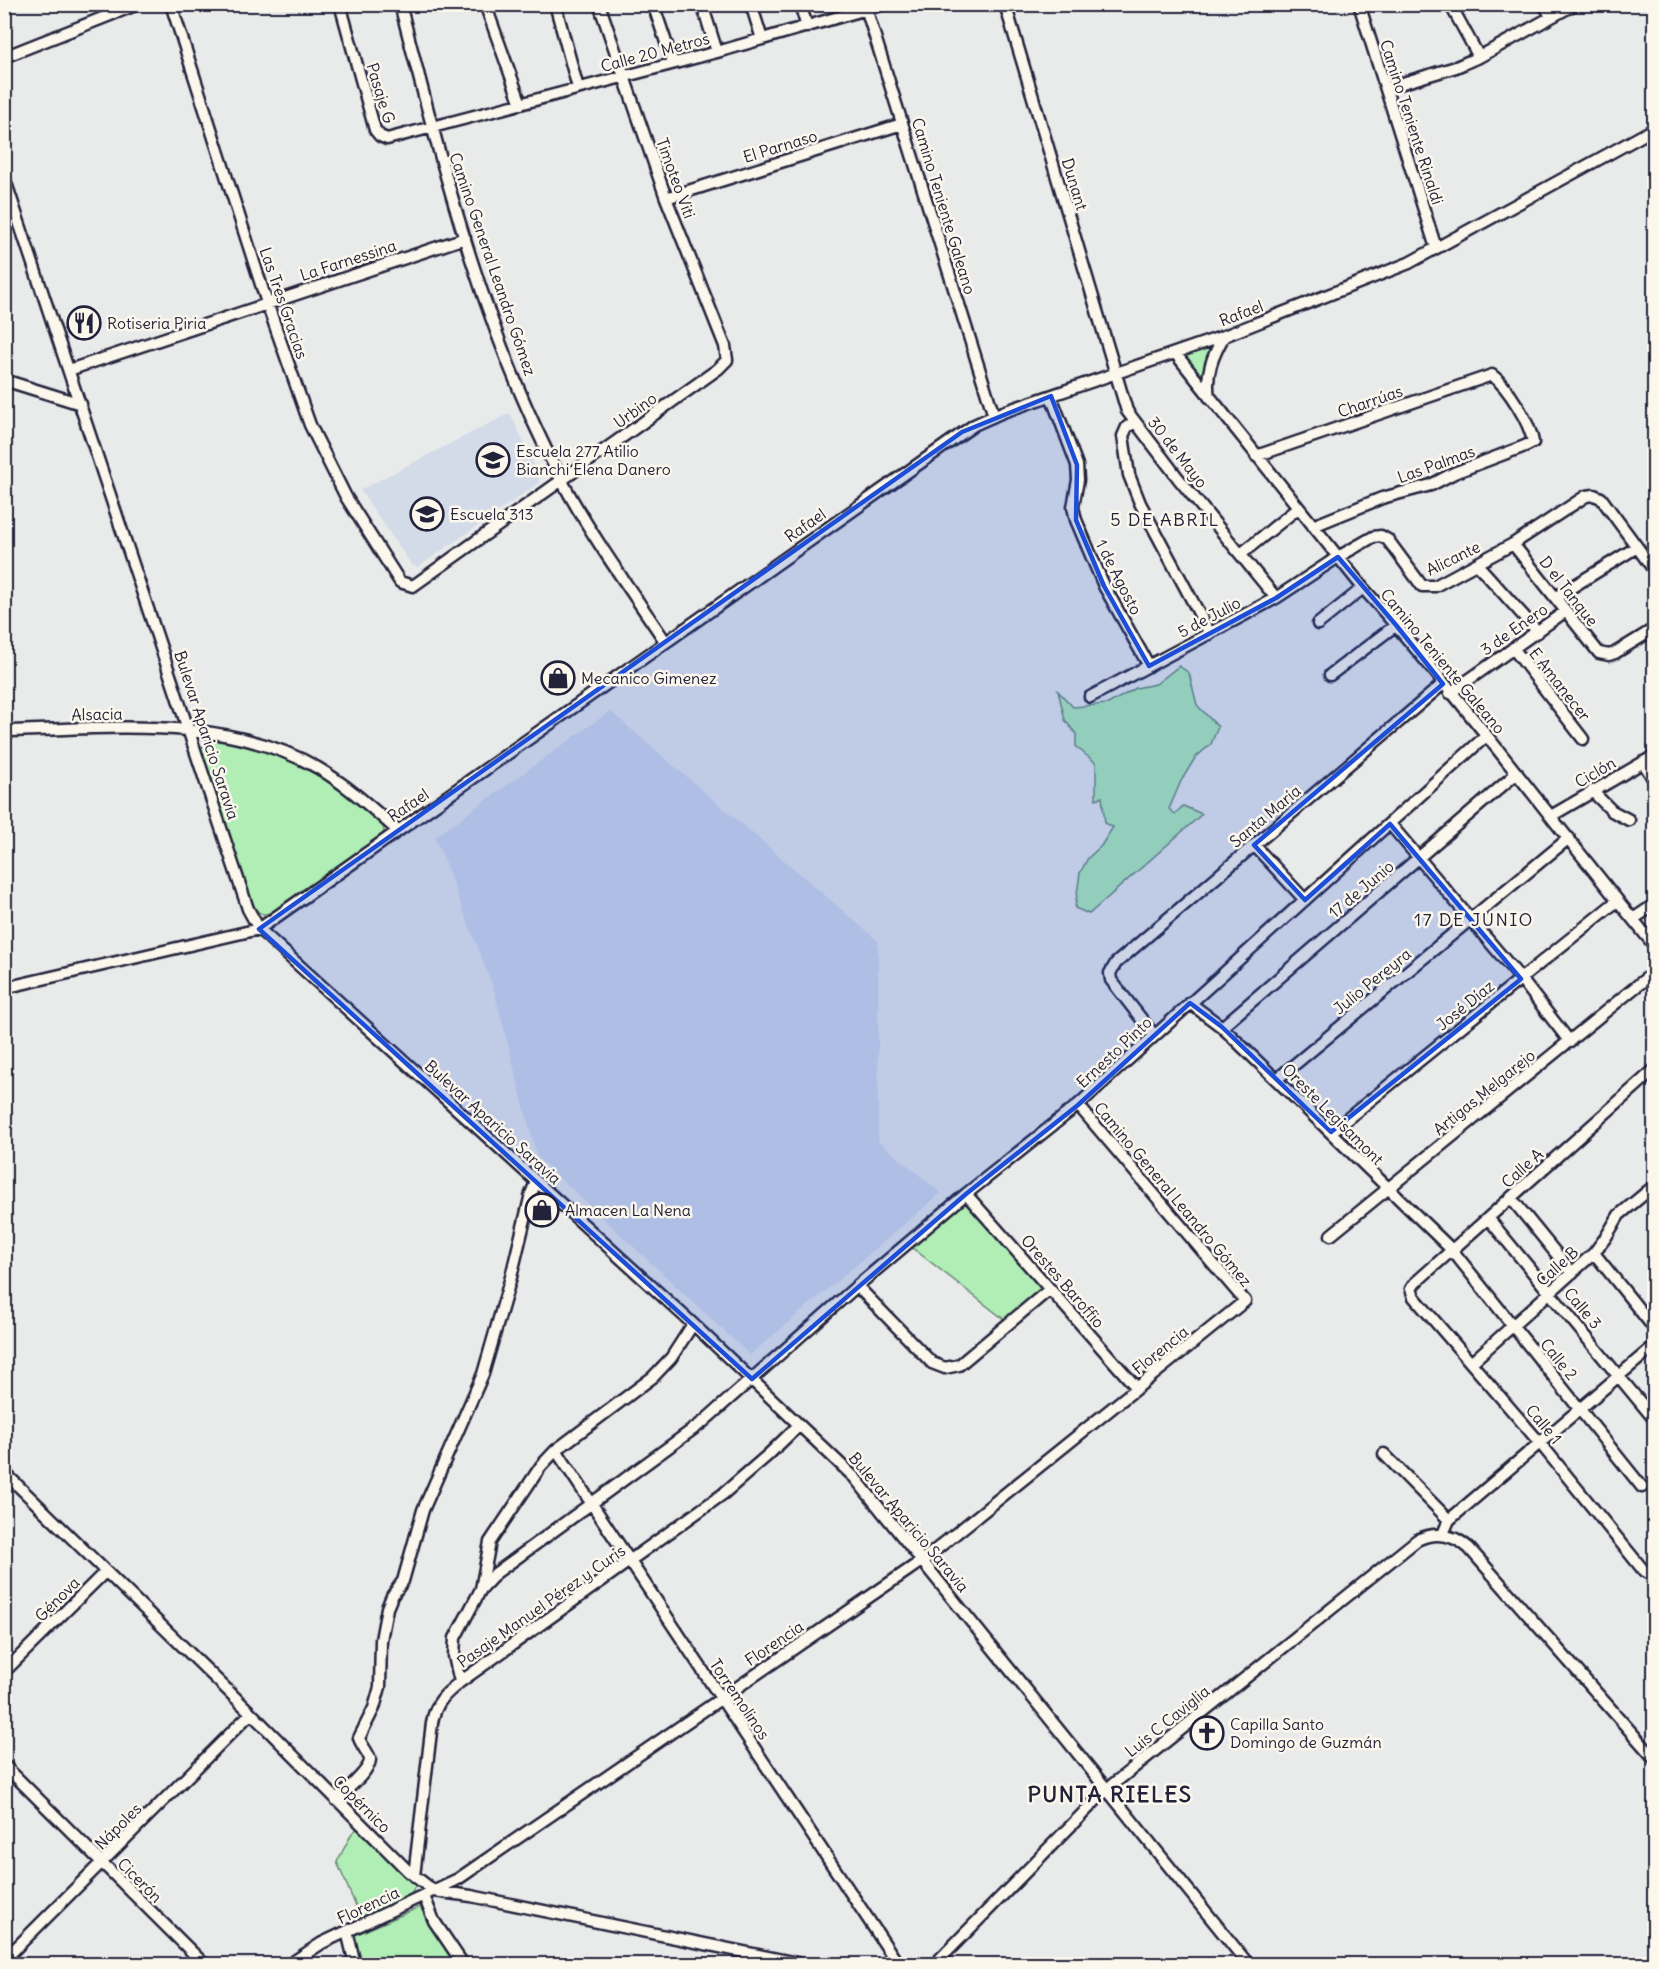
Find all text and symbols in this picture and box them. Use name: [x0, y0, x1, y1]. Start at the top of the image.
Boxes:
street label: Calle 20 Metros: [598, 28, 712, 76]
street label: Camino Teniente Rinaldi: [1376, 37, 1448, 207]
street label: Pasaje G: [362, 60, 400, 126]
street label: Camino Teniente Galeano: [908, 115, 980, 297]
street label: El Parnaso: [741, 125, 819, 167]
street label: Timoteo Viti: [652, 135, 700, 221]
street label: Camino General Leandro Gómez: [445, 150, 541, 379]
street label: Dunant: [1058, 155, 1093, 213]
street label: La Farnessina: [297, 235, 399, 285]
street label: Las Tres Gracias: [256, 244, 312, 362]
street label: Rafael: [1216, 296, 1266, 330]
restaurant icon: Rotiseria Piria: [66, 305, 102, 341]
place label: Rotiseria Piria: [107, 313, 206, 333]
street label: Charrúas: [1335, 381, 1405, 421]
street label: Urbino: [610, 388, 660, 432]
street label: 30 de Mayo: [1144, 412, 1212, 492]
place label: Escuela 277 Atilio Bianchi Elena Danero: [516, 441, 671, 479]
street label: Las Palmas: [1394, 441, 1478, 487]
school or university icon: Escuela 277 Atilio Bianchi Elena Danero: [475, 442, 511, 478]
school or university icon: Escuela 313: [409, 496, 445, 532]
place label: Escuela 313: [450, 504, 534, 524]
street label: Rafael: [781, 504, 829, 546]
district label: 5 DE ABRIL: [1110, 508, 1220, 531]
street label: 1 de Agosto: [1092, 536, 1146, 618]
street label: Alicante: [1423, 536, 1483, 580]
street label: D el Tanque: [1535, 552, 1603, 630]
street label: Camino Teniente Galeano: [1376, 584, 1510, 738]
street label: 5 de Julio: [1174, 592, 1244, 642]
street label: 3 de Enero: [1477, 599, 1551, 659]
street label: E Amanecer: [1525, 643, 1595, 725]
street label: Bulevar Aparicio Saravia: [170, 648, 244, 822]
shop icon: Mecanico Gimenez: [540, 660, 576, 696]
place label: Mecanico Gimenez: [581, 668, 717, 688]
street label: Alsacia: [71, 704, 123, 724]
street label: Ciclón: [1571, 752, 1619, 792]
street label: Santa María: [1225, 780, 1305, 852]
street label: Rafael: [384, 784, 432, 826]
street label: 17 de Junio: [1324, 856, 1398, 922]
district label: 17 DE JUNIO: [1414, 908, 1534, 931]
street label: Julio Pereyra: [1329, 944, 1415, 1018]
street label: José Díaz: [1432, 975, 1498, 1034]
street label: Ernesto Pinto: [1072, 1012, 1156, 1092]
street label: Artigas Melgarejo: [1429, 1045, 1539, 1139]
street label: Bulevar Aparicio Saravia: [421, 1056, 565, 1188]
street label: Oreste Legisamont: [1278, 1059, 1388, 1169]
street label: Camino General Leandro Gómez: [1090, 1098, 1256, 1291]
street label: Calle A: [1497, 1144, 1547, 1192]
shop icon: Almacen La Nena: [524, 1192, 560, 1228]
place label: Almacen La Nena: [565, 1200, 691, 1220]
street label: Orestes Baroffio: [1017, 1230, 1109, 1332]
street label: Calle B: [1532, 1242, 1582, 1290]
street label: Calle 3: [1560, 1283, 1606, 1333]
street label: Florencia: [1128, 1321, 1192, 1379]
street label: Calle 2: [1536, 1334, 1582, 1384]
street label: Calle 1: [1522, 1400, 1566, 1448]
street label: Bulevar Aparicio Saravia: [845, 1448, 973, 1596]
street label: Pasaje Manuel Pérez y Curis: [453, 1540, 629, 1672]
street label: Génova: [30, 1572, 84, 1626]
street label: Florencia: [741, 1616, 807, 1670]
street label: Torremolinos: [706, 1655, 774, 1743]
street label: Luis C Caviglia: [1121, 1681, 1213, 1761]
place label: Capilla Santo Domingo de Guzmán: [1230, 1714, 1382, 1752]
church icon: Capilla Santo Domingo de Guzmán: [1189, 1715, 1225, 1751]
street label: Copérnico: [329, 1771, 395, 1837]
district label: PUNTA RIELES: [1028, 1780, 1192, 1808]
street label: Nápoles: [91, 1799, 145, 1853]
street label: Cicerón: [113, 1853, 167, 1907]
street label: Florencia: [334, 1882, 402, 1928]

